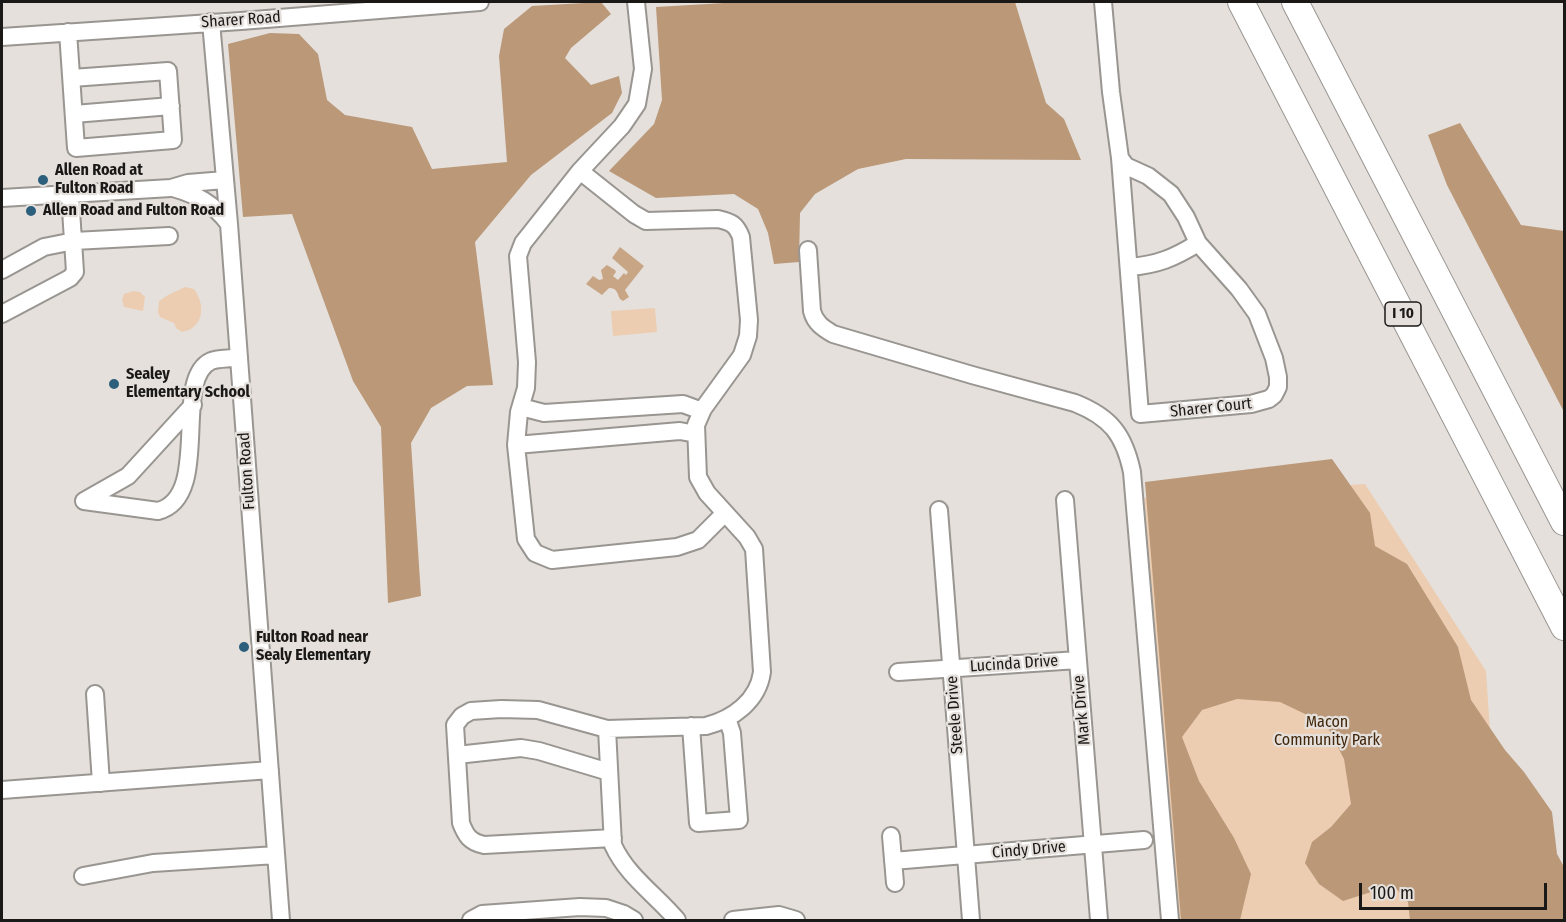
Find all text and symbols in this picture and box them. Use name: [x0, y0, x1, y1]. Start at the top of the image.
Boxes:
street label: Sharer Road: [201, 8, 281, 32]
place label: Allen Road at Fulton Road: [55, 161, 143, 199]
marker: Allen Road at Fulton Road: [36, 173, 50, 187]
place label: Allen Road and Fulton Road: [43, 201, 224, 221]
marker: Allen Road and Fulton Road: [24, 204, 38, 218]
road number: I 10: [1385, 302, 1421, 326]
place label: Sealey Elementary School: [126, 365, 250, 403]
marker: Sealey Elementary School: [107, 377, 121, 391]
street label: Sharer Court: [1169, 394, 1253, 422]
street label: Fulton Road: [235, 432, 259, 510]
place label: Fulton Road near Sealy Elementary: [256, 628, 371, 666]
marker: Fulton Road near Sealy Elementary: [237, 640, 251, 654]
street label: Lucinda Drive: [969, 651, 1059, 677]
street label: Mark Drive: [1069, 674, 1095, 746]
street label: Steele Drive: [943, 675, 967, 755]
park label: Macon Community Park: [1274, 713, 1380, 751]
street label: Cindy Drive: [991, 837, 1067, 863]
scale bar: [1362, 871, 1550, 909]
text: 100 m: [1370, 882, 1414, 904]

